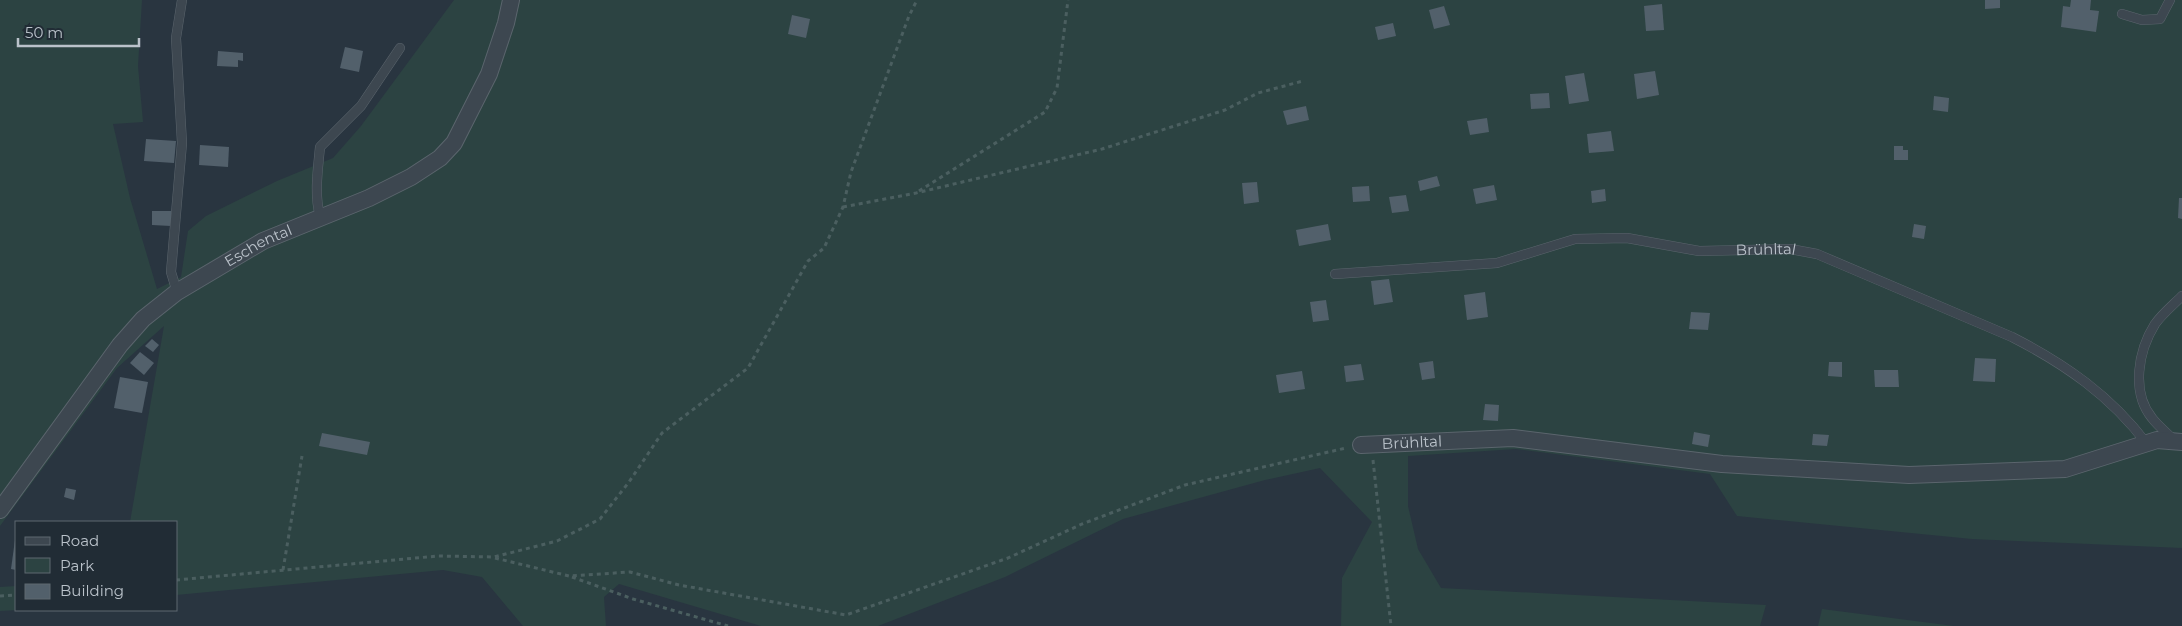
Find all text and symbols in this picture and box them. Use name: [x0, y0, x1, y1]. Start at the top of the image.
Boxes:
scale bar: [18, 15, 139, 47]
text: 50 m: [25, 23, 63, 42]
street label: Eschental: [221, 220, 295, 271]
street label: Brühltal: [1736, 239, 1798, 259]
street label: Brühltal: [1381, 431, 1442, 453]
legend: [15, 521, 178, 611]
text: Road: [60, 531, 99, 550]
text: Park: [60, 556, 94, 575]
text: Building: [60, 581, 124, 600]

